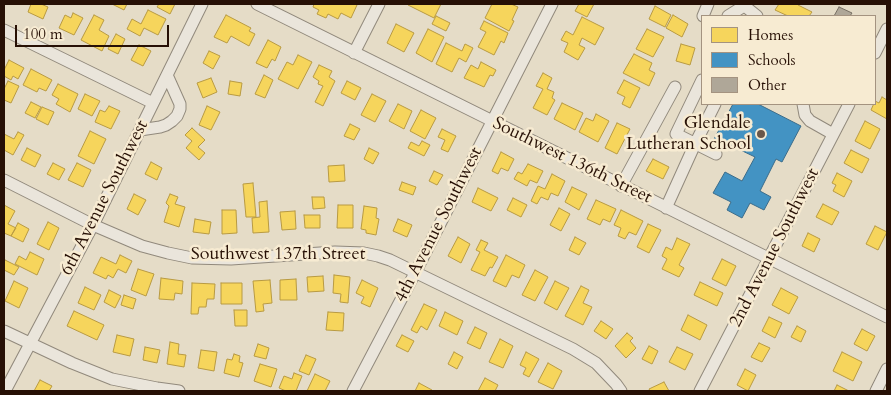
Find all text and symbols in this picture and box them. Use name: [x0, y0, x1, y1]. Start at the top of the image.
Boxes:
scale bar: [18, 15, 171, 47]
legend: [701, 15, 876, 105]
text: 100 m: [23, 24, 63, 44]
text: Homes: [748, 25, 793, 45]
text: Schools: [748, 50, 796, 70]
text: Other: [748, 75, 786, 95]
street label: Southwest 136th Street: [489, 113, 655, 209]
place label: Glendale Lutheran School: [626, 113, 751, 156]
street label: 6th Avenue Southwest: [56, 117, 154, 279]
marker: Glendale Lutheran School: [755, 128, 767, 140]
street label: 4th Avenue Southwest: [390, 144, 488, 306]
street label: 2nd Avenue Southwest: [726, 165, 824, 331]
street label: Southwest 137th Street: [191, 244, 365, 266]

